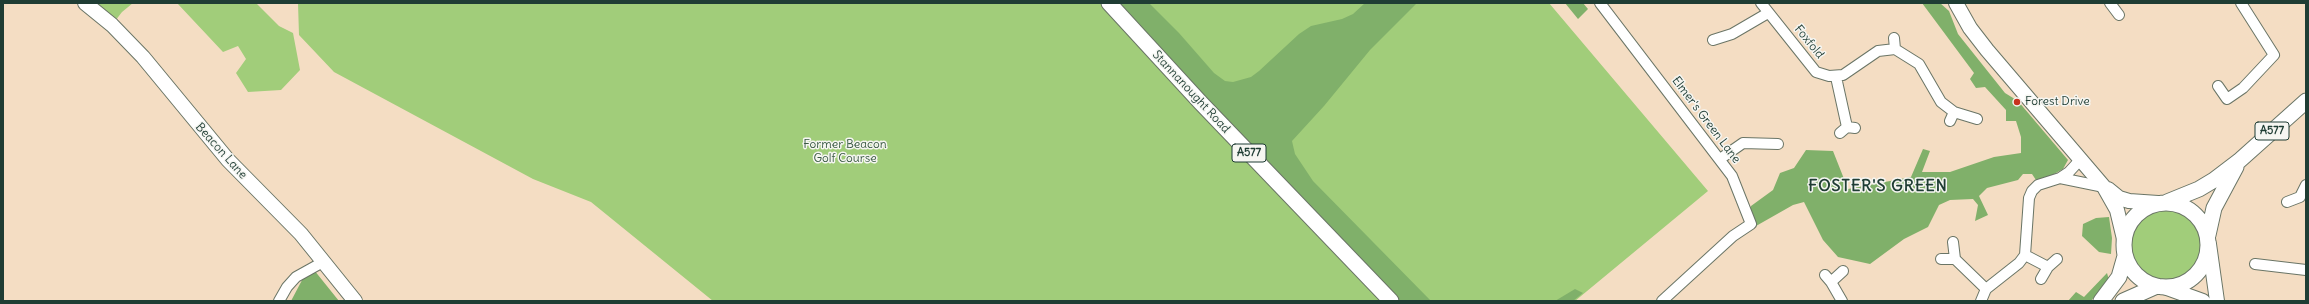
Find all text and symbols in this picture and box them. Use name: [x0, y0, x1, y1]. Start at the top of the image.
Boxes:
street label: Foxfold: [1791, 22, 1827, 62]
street label: Stannanought Road: [1149, 48, 1233, 136]
street label: Elmer's Green Lane: [1669, 74, 1743, 166]
place label: Forest Drive: [2025, 95, 2090, 109]
marker: Forest Drive: [2012, 97, 2022, 107]
street label: Beacon Lane: [192, 120, 250, 182]
road number: A577: [2255, 122, 2289, 140]
park label: Former Beacon Golf Course: [803, 138, 887, 166]
road number: A577: [1232, 144, 1266, 162]
district label: FOSTER'S GREEN: [1808, 176, 1948, 196]

